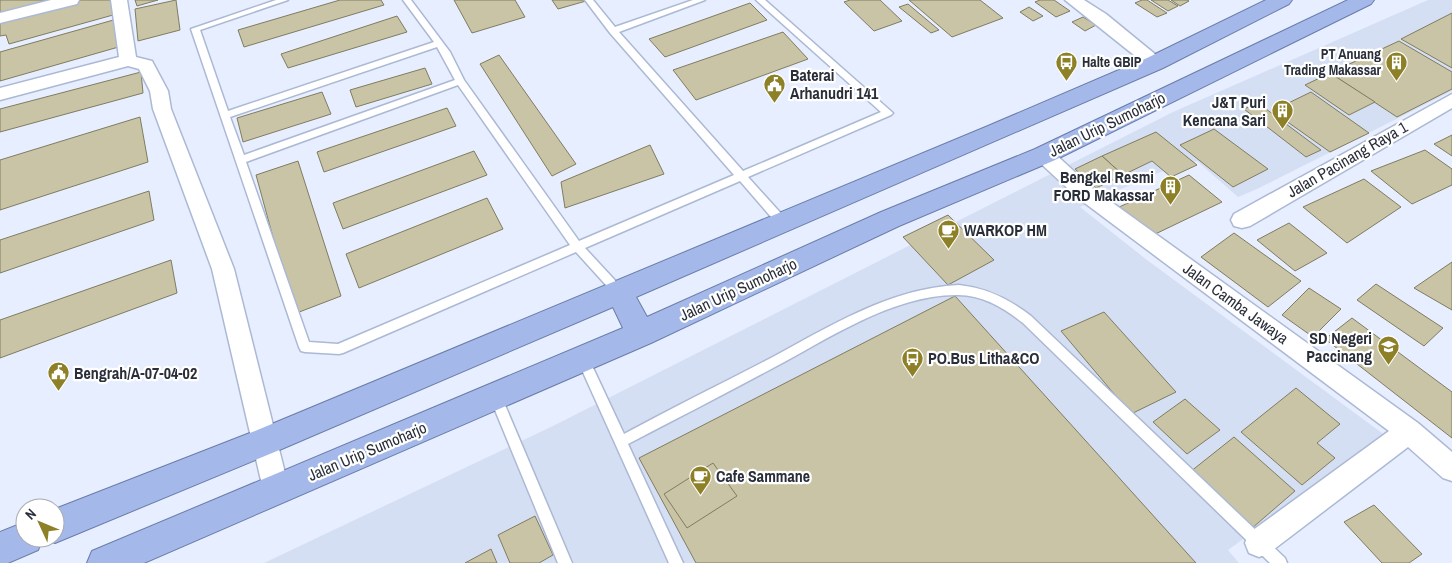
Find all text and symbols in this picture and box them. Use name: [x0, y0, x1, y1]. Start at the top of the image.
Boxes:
place label: PT Anuang Trading Makassar: [1284, 45, 1382, 79]
bus stop icon: Halte GBIP: [1054, 50, 1078, 81]
building icon: PT Anuang Trading Makassar: [1385, 50, 1409, 81]
place label: Halte GBIP: [1082, 53, 1142, 71]
place label: Baterai Arhanudri 141: [790, 64, 879, 104]
public building icon: Baterai Arhanudri 141: [762, 72, 786, 103]
street label: Jalan Urip Sumoharjo: [1045, 86, 1169, 162]
place label: J&T Puri Kencana Sari: [1183, 91, 1266, 131]
building icon: J&T Puri Kencana Sari: [1270, 99, 1294, 130]
street label: Jalan Pacinang Raya 1: [1283, 115, 1412, 202]
place label: Bengkel Resmi FORD Makassar: [1053, 166, 1155, 206]
building icon: Bengkel Resmi FORD Makassar: [1158, 174, 1182, 205]
cafe icon: WARKOP HM: [936, 218, 960, 249]
place label: WARKOP HM: [964, 219, 1047, 241]
street label: Jalan Urip Sumoharjo: [676, 252, 800, 326]
street label: Jalan Camba Jawaya: [1179, 257, 1294, 349]
place label: SD Negeri Paccinang: [1306, 327, 1372, 367]
school or university icon: SD Negeri Paccinang: [1376, 335, 1400, 366]
bus stop icon: PO.Bus Litha&CO: [900, 346, 924, 377]
place label: PO.Bus Litha&CO: [928, 347, 1040, 369]
public building icon: Bengrah/A-07-04-02: [46, 361, 70, 392]
place label: Bengrah/A-07-04-02: [74, 362, 197, 384]
street label: Jalan Urip Sumoharjo: [304, 416, 430, 486]
cafe icon: Cafe Sammane: [688, 464, 712, 495]
place label: Cafe Sammane: [716, 465, 810, 487]
north arrow: [15, 498, 65, 548]
text: N: [21, 505, 40, 523]

